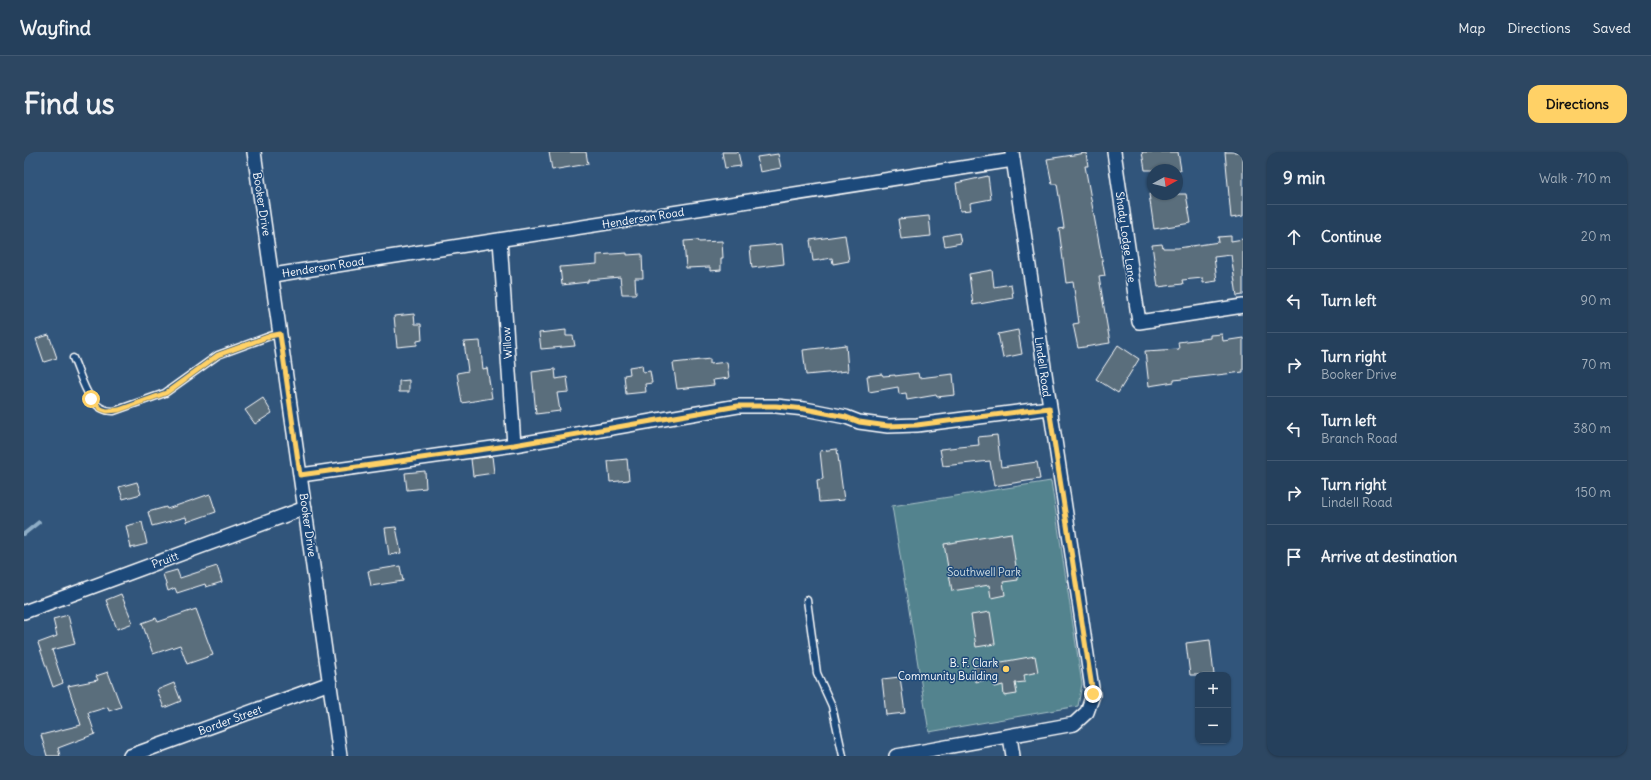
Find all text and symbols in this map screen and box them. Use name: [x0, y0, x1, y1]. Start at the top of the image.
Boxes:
text: Wayfind: [20, 16, 91, 40]
text: Map: [1458, 19, 1485, 37]
text: Directions: [1507, 19, 1571, 37]
text: Saved: [1593, 19, 1631, 37]
button: Directions: [1528, 85, 1627, 123]
text: Find us: [24, 86, 115, 122]
north arrow: [1147, 164, 1183, 200]
text: 9 min: [1283, 167, 1325, 189]
text: Walk · 710 m: [1539, 170, 1611, 187]
street label: Booker Drive: [250, 171, 274, 237]
street label: Shady Lodge Lane: [1113, 191, 1139, 283]
street label: Henderson Road: [601, 205, 686, 231]
icon: ahead: [1283, 226, 1305, 248]
text: Continue: [1321, 227, 1382, 246]
text: 20 m: [1581, 228, 1611, 245]
street label: Henderson Road: [281, 254, 366, 280]
icon: left: [1283, 290, 1305, 312]
text: Turn left: [1321, 291, 1376, 310]
text: 90 m: [1580, 292, 1611, 309]
street label: Willow: [499, 326, 515, 360]
street label: Lindell Road: [1032, 336, 1054, 398]
text: Turn right: [1321, 347, 1386, 366]
icon: right: [1283, 354, 1305, 376]
text: 70 m: [1582, 356, 1611, 373]
text: Booker Drive: [1321, 366, 1397, 383]
route start: [82, 390, 100, 408]
text: Turn left: [1321, 411, 1376, 430]
icon: left: [1283, 418, 1305, 440]
text: 380 m: [1573, 420, 1611, 437]
text: Branch Road: [1321, 430, 1397, 447]
text: Turn right: [1321, 475, 1386, 494]
icon: right: [1283, 482, 1305, 504]
text: 150 m: [1575, 484, 1611, 501]
street label: Booker Drive: [297, 492, 319, 558]
text: Lindell Road: [1321, 494, 1393, 511]
icon: arrive: [1283, 546, 1305, 568]
text: Arrive at destination: [1321, 547, 1457, 566]
street label: Pruitt: [150, 549, 181, 571]
park label: Southwell Park: [947, 565, 1021, 579]
place label: B. F. Clark Community Building: [898, 656, 998, 683]
marker: B. F. Clark Community Building: [1001, 664, 1011, 674]
map controls: [1195, 672, 1231, 744]
button: +: [1195, 672, 1231, 708]
route end: [1084, 685, 1102, 703]
street label: Border Street: [196, 702, 264, 738]
button: −: [1195, 708, 1231, 744]

